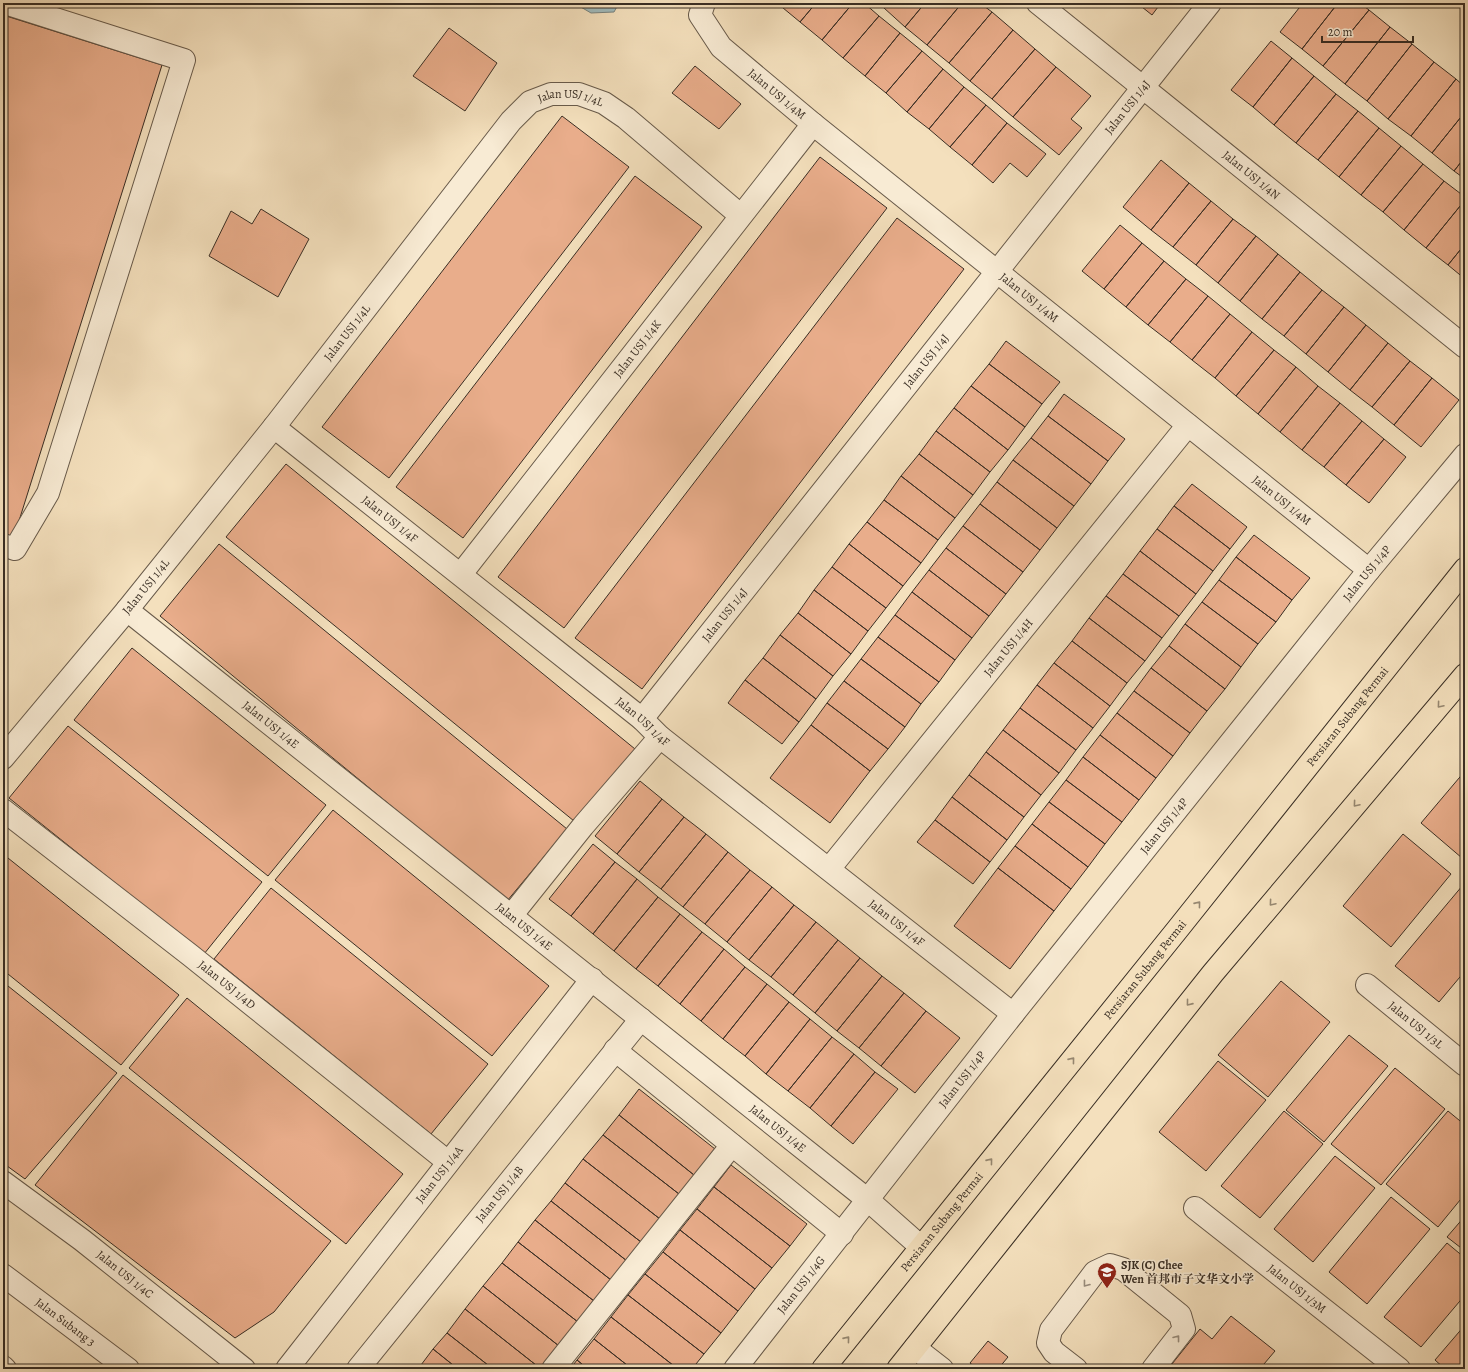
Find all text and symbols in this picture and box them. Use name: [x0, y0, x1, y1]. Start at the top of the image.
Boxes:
scale bar: [1322, 18, 1413, 44]
text: 20 m: [1328, 24, 1352, 40]
street label: Jalan USJ 1/4M: [745, 65, 809, 123]
street label: Jalan USJ 1/4J: [1101, 77, 1154, 138]
street label: Jalan USJ 1/4L: [535, 86, 606, 110]
street label: Jalan USJ 1/4N: [1219, 147, 1284, 203]
street label: Jalan USJ 1/4M: [996, 269, 1062, 326]
street label: Jalan USJ 1/4L: [320, 301, 374, 364]
street label: Jalan USJ 1/4K: [610, 316, 665, 381]
street label: Jalan USJ 1/4J: [900, 330, 953, 391]
street label: Jalan USJ 1/4M: [1249, 472, 1315, 529]
street label: Jalan USJ 1/4F: [359, 492, 421, 546]
street label: Jalan USJ 1/4P: [1339, 542, 1395, 605]
street label: Jalan USJ 1/4L: [119, 555, 174, 618]
street label: Jalan USJ 1/4J: [698, 584, 751, 645]
street label: Jalan USJ 1/4H: [980, 615, 1036, 680]
street label: Persiaran Subang Permai: [1303, 663, 1392, 770]
street label: Jalan USJ 1/4F: [612, 693, 673, 750]
street label: Jalan USJ 1/4E: [239, 697, 303, 752]
one-way arrow: [1437, 700, 1444, 708]
street label: Jalan USJ 1/4P: [1136, 794, 1191, 857]
one-way arrow: [1353, 799, 1360, 807]
street label: Jalan USJ 1/4F: [865, 896, 928, 950]
street label: Jalan USJ 1/4E: [493, 899, 556, 954]
one-way arrow: [1269, 899, 1276, 906]
one-way arrow: [1193, 902, 1200, 909]
street label: Persiaran Subang Permai: [1100, 917, 1190, 1023]
street label: Jalan USJ 1/4D: [195, 957, 259, 1013]
street label: Jalan USJ 1/3L: [1385, 998, 1447, 1053]
one-way arrow: [1186, 999, 1193, 1006]
street label: Jalan USJ 1/4P: [935, 1047, 989, 1111]
one-way arrow: [1067, 1057, 1074, 1064]
street label: Jalan USJ 1/4E: [746, 1101, 810, 1156]
street label: Jalan USJ 1/4A: [412, 1142, 467, 1206]
one-way arrow: [985, 1158, 992, 1165]
street label: Jalan USJ 1/4B: [472, 1162, 527, 1226]
street label: Persiaran Subang Permai: [897, 1169, 987, 1275]
street label: Jalan USJ 1/4C: [93, 1247, 157, 1302]
street label: Jalan USJ 1/4G: [773, 1253, 829, 1317]
place label: SJK (C) Chee Wen 首邦市子文华文小学: [1120, 1257, 1254, 1287]
street label: Jalan USJ 1/3M: [1264, 1260, 1330, 1317]
school or university icon: SJK (C) Chee Wen 首邦市子文华文小学: [1096, 1261, 1118, 1289]
one-way arrow: [1084, 1279, 1091, 1286]
street label: Jalan Subang 3: [32, 1294, 99, 1350]
one-way arrow: [842, 1336, 849, 1343]
one-way arrow: [1172, 1336, 1179, 1343]

